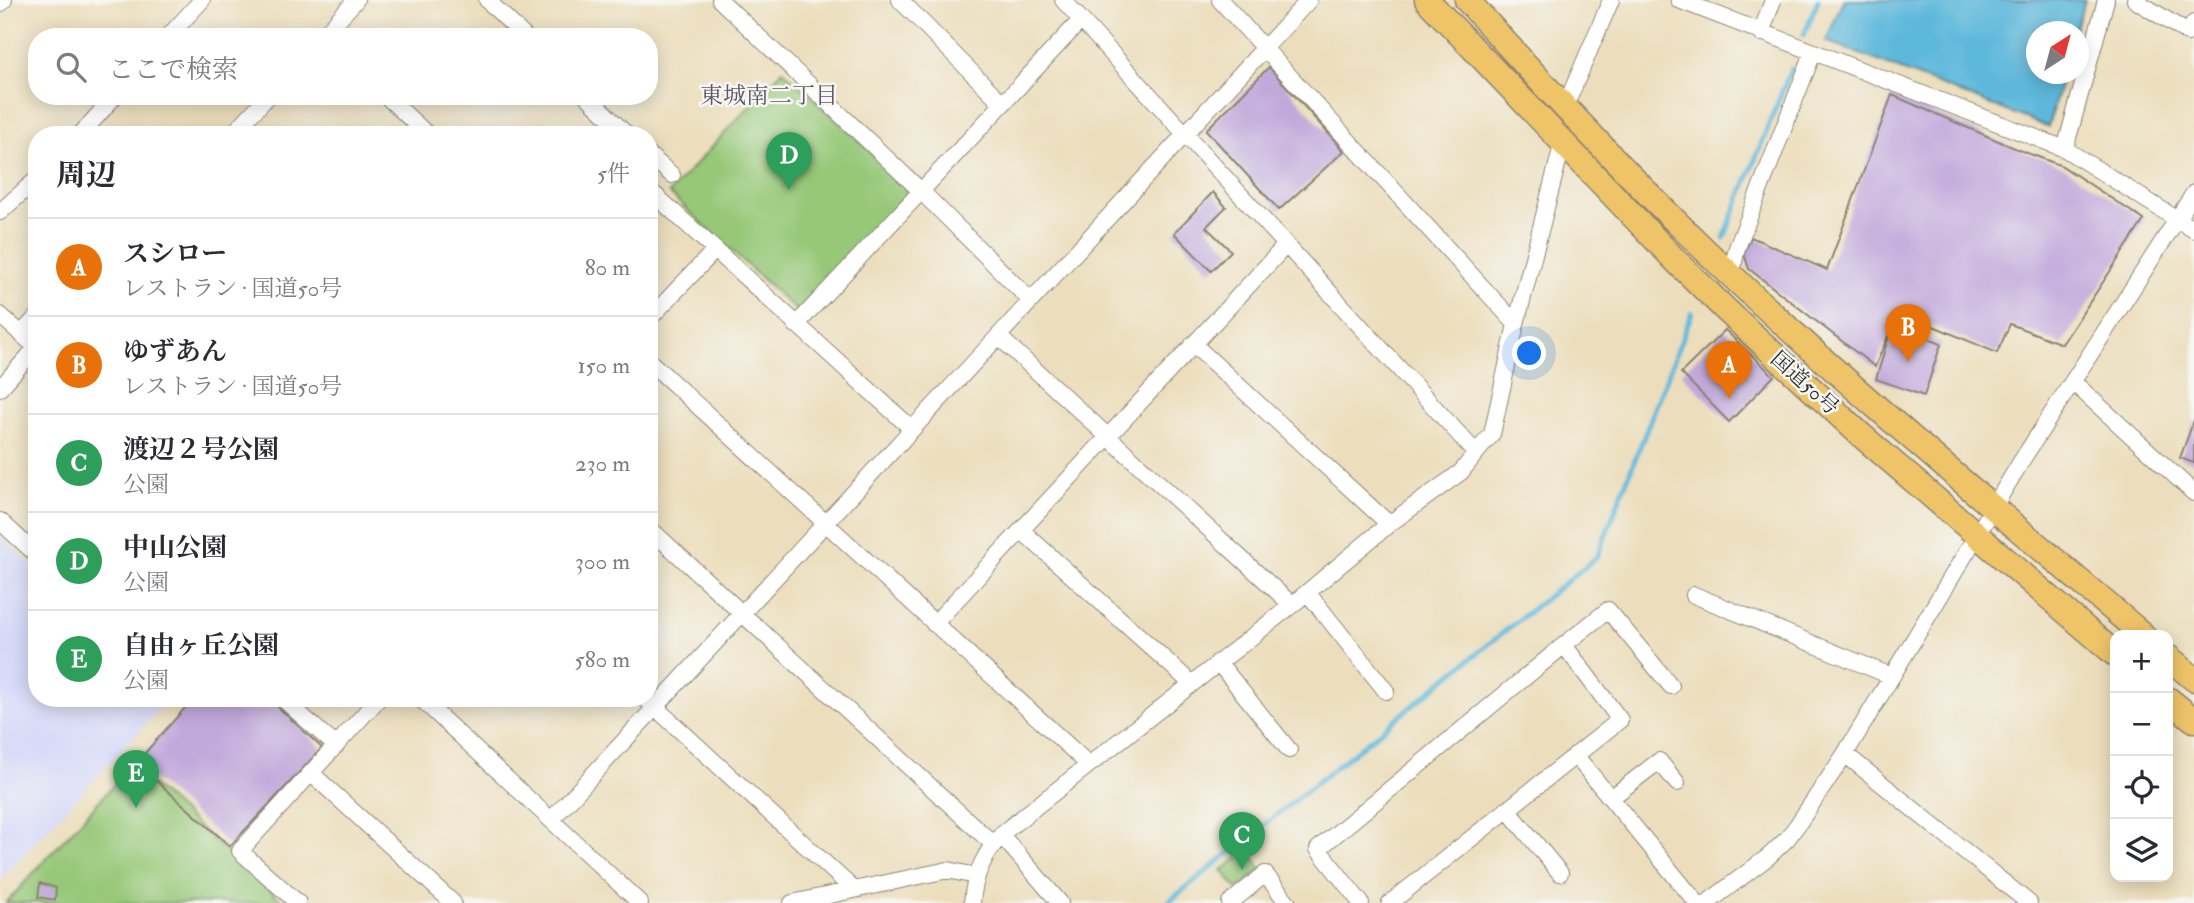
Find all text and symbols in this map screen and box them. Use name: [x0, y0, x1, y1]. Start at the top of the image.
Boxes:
north arrow: [2026, 21, 2089, 84]
search box: [28, 28, 658, 105]
icon: search: [52, 48, 90, 86]
text: ここで検索: [108, 54, 238, 86]
district label: 東城南二丁目: [700, 81, 838, 110]
pin: D: [766, 132, 812, 190]
text: 周辺: [56, 157, 116, 194]
text: 5件: [597, 159, 630, 188]
text: スシロー: [123, 238, 227, 270]
text: A: [72, 253, 86, 282]
text: 80 m: [585, 253, 630, 282]
text: レストラン · 国道50号: [123, 274, 342, 303]
pin: B: [1885, 304, 1931, 362]
text: ゆずあん: [123, 336, 227, 368]
your location: [1512, 336, 1546, 370]
pin: A: [1706, 341, 1752, 399]
street label: 国道50号: [1765, 346, 1844, 421]
text: B: [71, 351, 87, 380]
text: 150 m: [577, 351, 630, 380]
text: レストラン · 国道50号: [123, 372, 342, 401]
text: 渡辺２号公園: [123, 434, 279, 466]
text: C: [71, 449, 87, 478]
text: 230 m: [575, 449, 630, 478]
text: 公園: [123, 470, 169, 499]
text: 中山公園: [123, 532, 227, 564]
text: D: [70, 547, 88, 576]
text: 300 m: [575, 547, 630, 576]
text: 公園: [123, 568, 169, 597]
text: 自由ヶ丘公園: [123, 630, 279, 662]
map controls: [2110, 630, 2173, 882]
button: +: [2110, 630, 2173, 693]
text: E: [71, 645, 87, 674]
text: 580 m: [575, 645, 630, 674]
text: 公園: [123, 666, 169, 695]
button: −: [2110, 693, 2173, 756]
pin: E: [113, 750, 159, 808]
button: locate: [2110, 756, 2173, 819]
pin: C: [1219, 812, 1265, 870]
button: layers: [2110, 819, 2173, 882]

